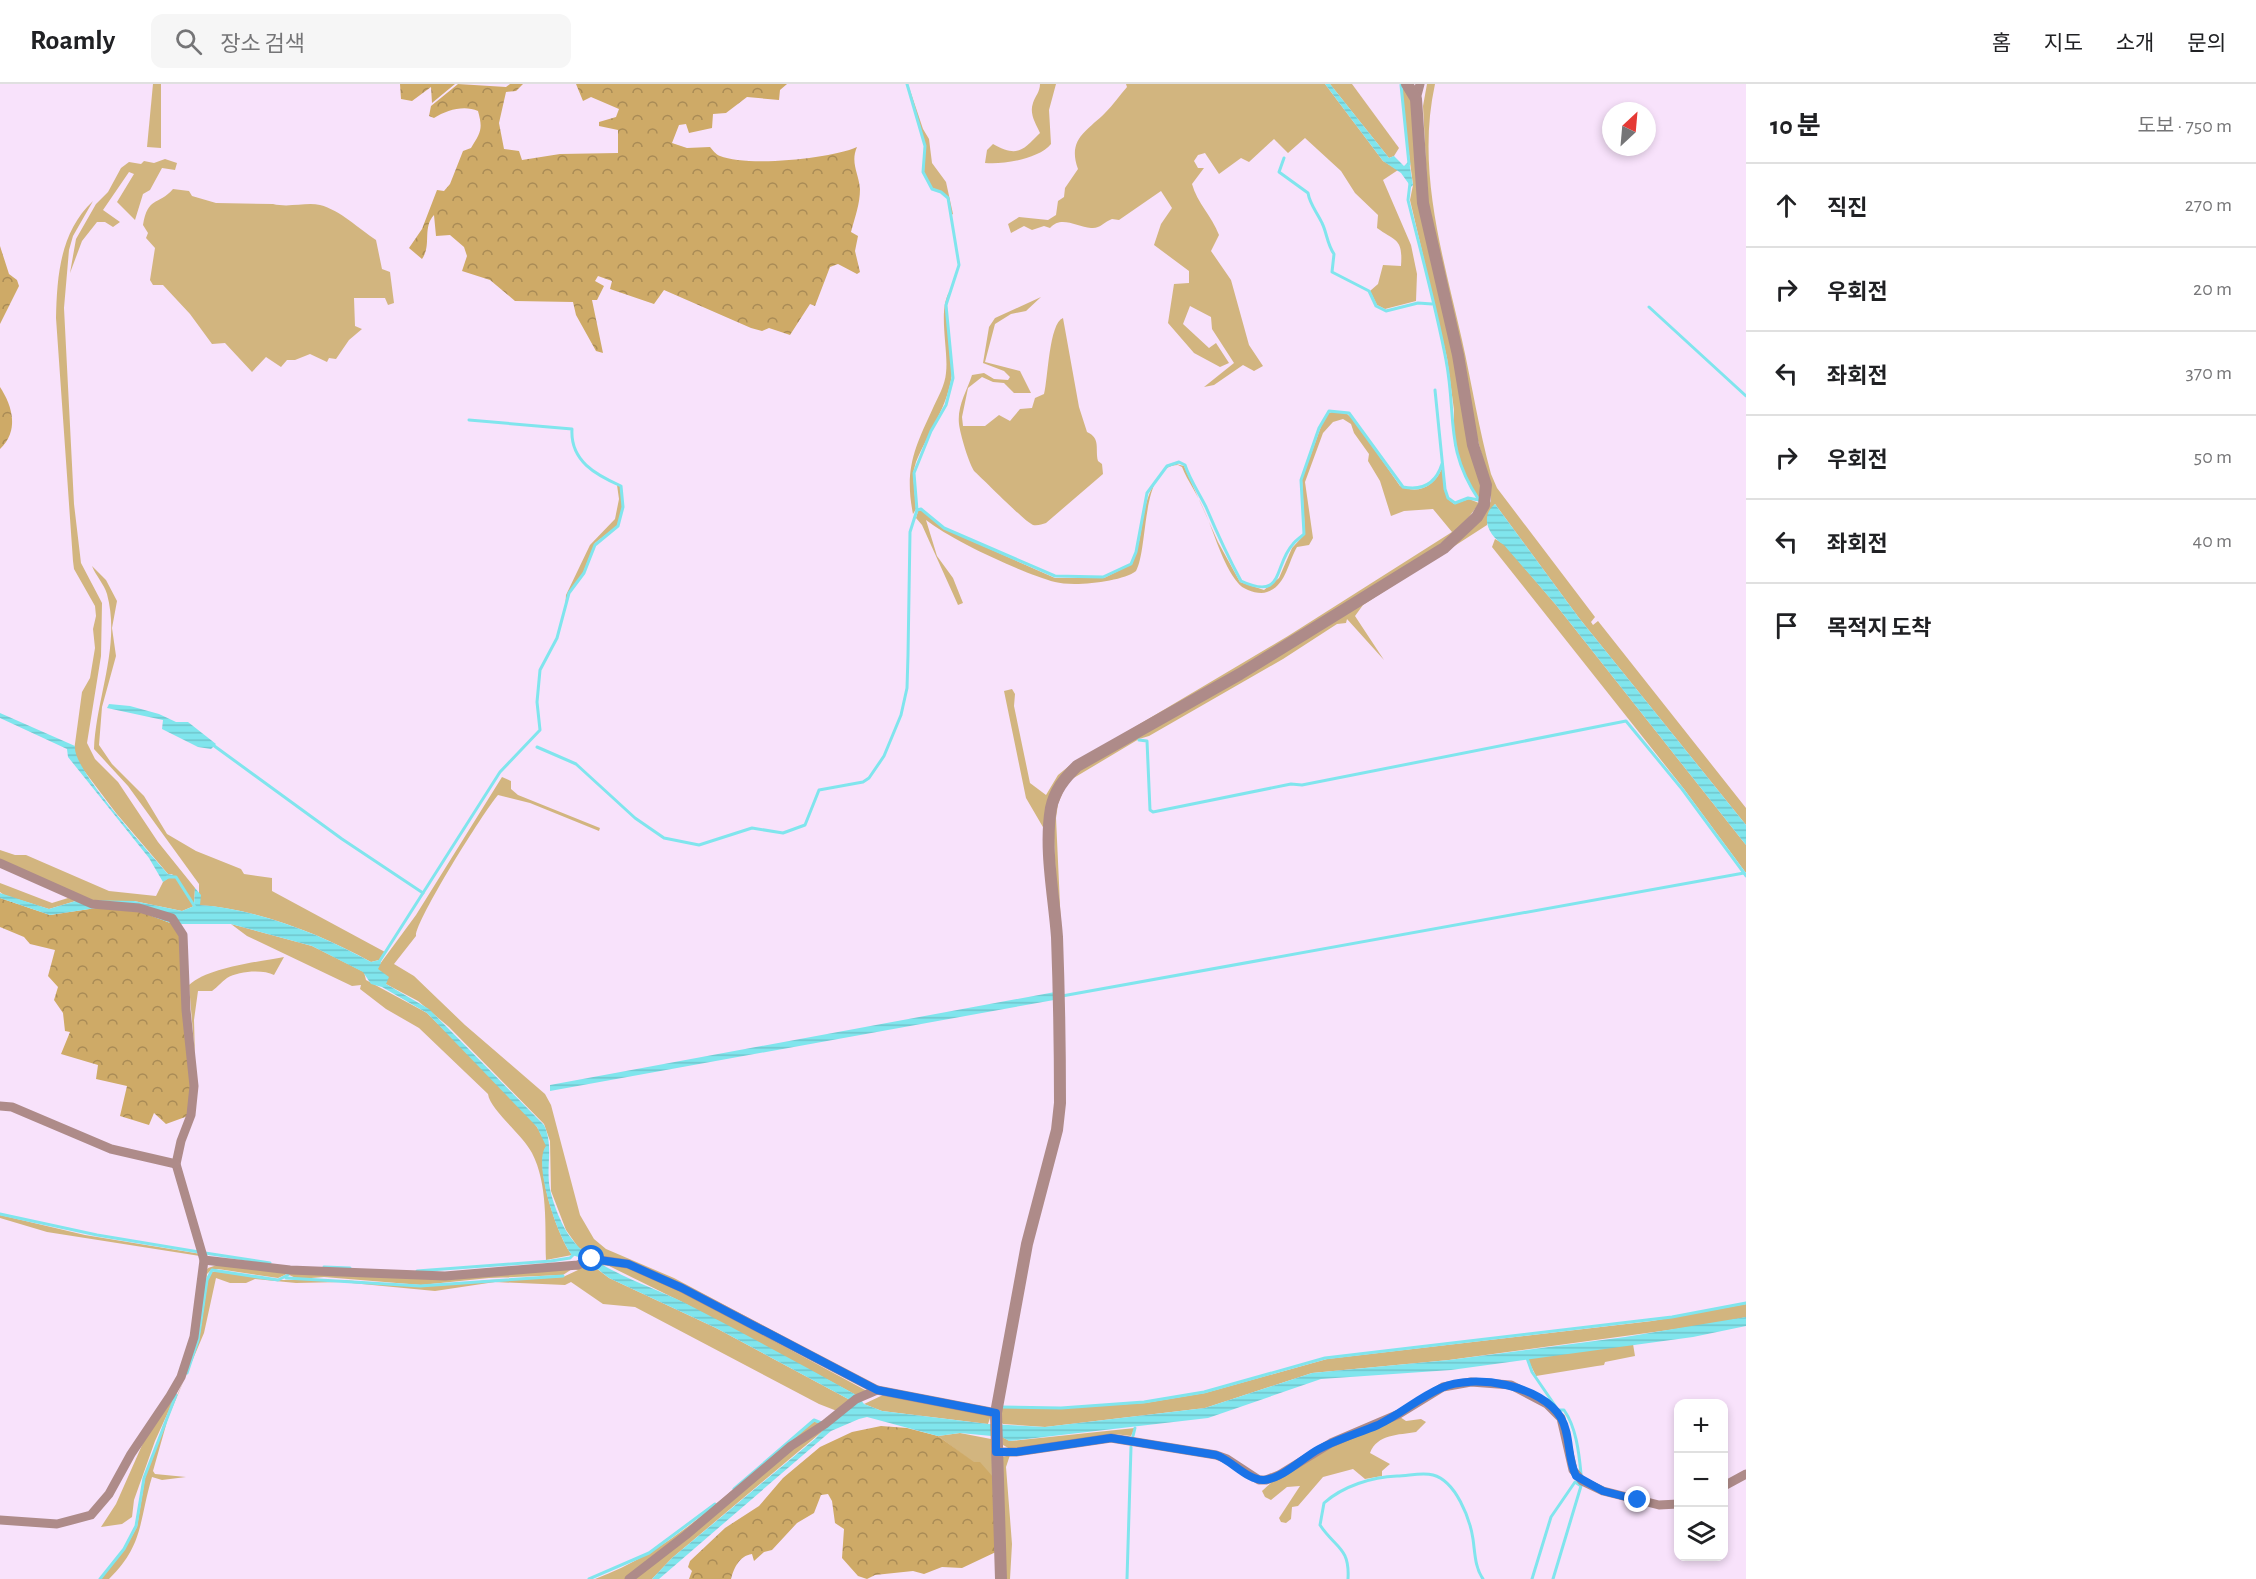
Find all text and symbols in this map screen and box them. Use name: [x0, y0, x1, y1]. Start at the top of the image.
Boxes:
search box: [151, 14, 571, 68]
icon: search: [172, 25, 205, 58]
text: Roamly: [30, 27, 115, 55]
text: 장소 검색: [220, 33, 305, 55]
text: 홈: [1992, 33, 2011, 54]
text: 지도: [2044, 33, 2083, 54]
text: 소개: [2116, 33, 2154, 54]
text: 문의: [2187, 33, 2226, 54]
north arrow: [1602, 102, 1656, 156]
text: 10 분: [1770, 113, 1821, 139]
text: 도보 · 750 m: [2137, 116, 2232, 136]
icon: ahead: [1770, 189, 1803, 222]
text: 270 m: [2185, 195, 2232, 215]
text: 직진: [1827, 197, 1867, 219]
icon: right: [1770, 273, 1803, 306]
text: 20 m: [2193, 279, 2232, 299]
text: 우회전: [1827, 281, 1888, 303]
icon: left: [1770, 357, 1803, 390]
text: 370 m: [2186, 363, 2232, 383]
text: 좌회전: [1827, 365, 1888, 387]
icon: right: [1770, 441, 1803, 474]
text: 50 m: [2194, 447, 2232, 467]
text: 우회전: [1827, 449, 1888, 471]
icon: left: [1770, 525, 1803, 558]
text: 40 m: [2193, 531, 2232, 551]
text: 좌회전: [1827, 533, 1888, 555]
icon: arrive: [1770, 609, 1803, 642]
text: 목적지 도착: [1827, 617, 1932, 639]
route start: [578, 1245, 604, 1271]
map controls: [1674, 1399, 1728, 1561]
button: +: [1674, 1399, 1728, 1453]
button: −: [1674, 1453, 1728, 1507]
route end: [1624, 1486, 1650, 1512]
button: layers: [1674, 1507, 1728, 1561]

